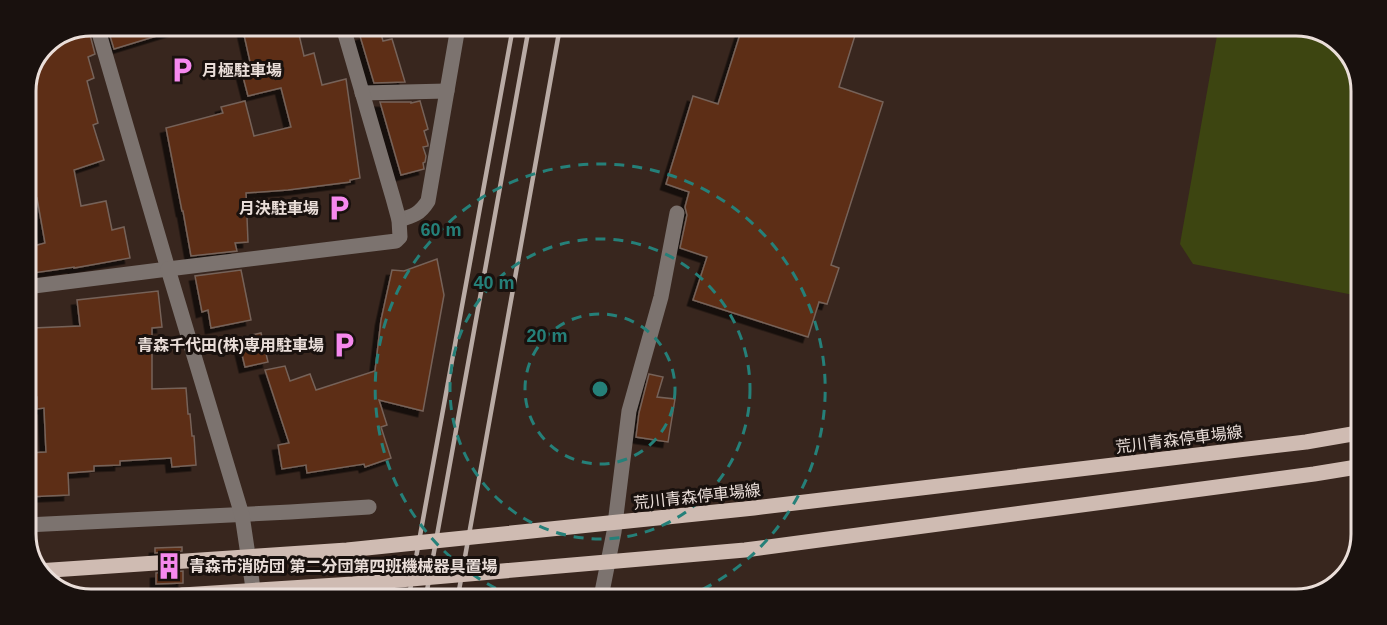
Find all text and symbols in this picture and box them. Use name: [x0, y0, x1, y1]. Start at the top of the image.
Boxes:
parking icon: 月極駐車場: [167, 55, 197, 85]
place label: 月極駐車場: [202, 62, 282, 79]
parking icon: 月決駐車場: [324, 193, 354, 223]
place label: 月決駐車場: [239, 200, 319, 217]
text: 60 m: [420, 220, 462, 240]
text: 40 m: [473, 273, 515, 293]
text: 20 m: [526, 326, 568, 346]
parking icon: 青森千代田(株)専用駐車場: [329, 330, 359, 360]
place label: 青森千代田(株)専用駐車場: [137, 336, 324, 354]
centre of rings: [590, 379, 610, 399]
street label: 荒川青森停車場線: [1114, 423, 1244, 456]
street label: 荒川青森停車場線: [633, 481, 762, 512]
building icon: 青森市消防団 第二分団第四班機械器具置場: [154, 551, 184, 581]
place label: 青森市消防団 第二分団第四班機械器具置場: [189, 557, 497, 575]

